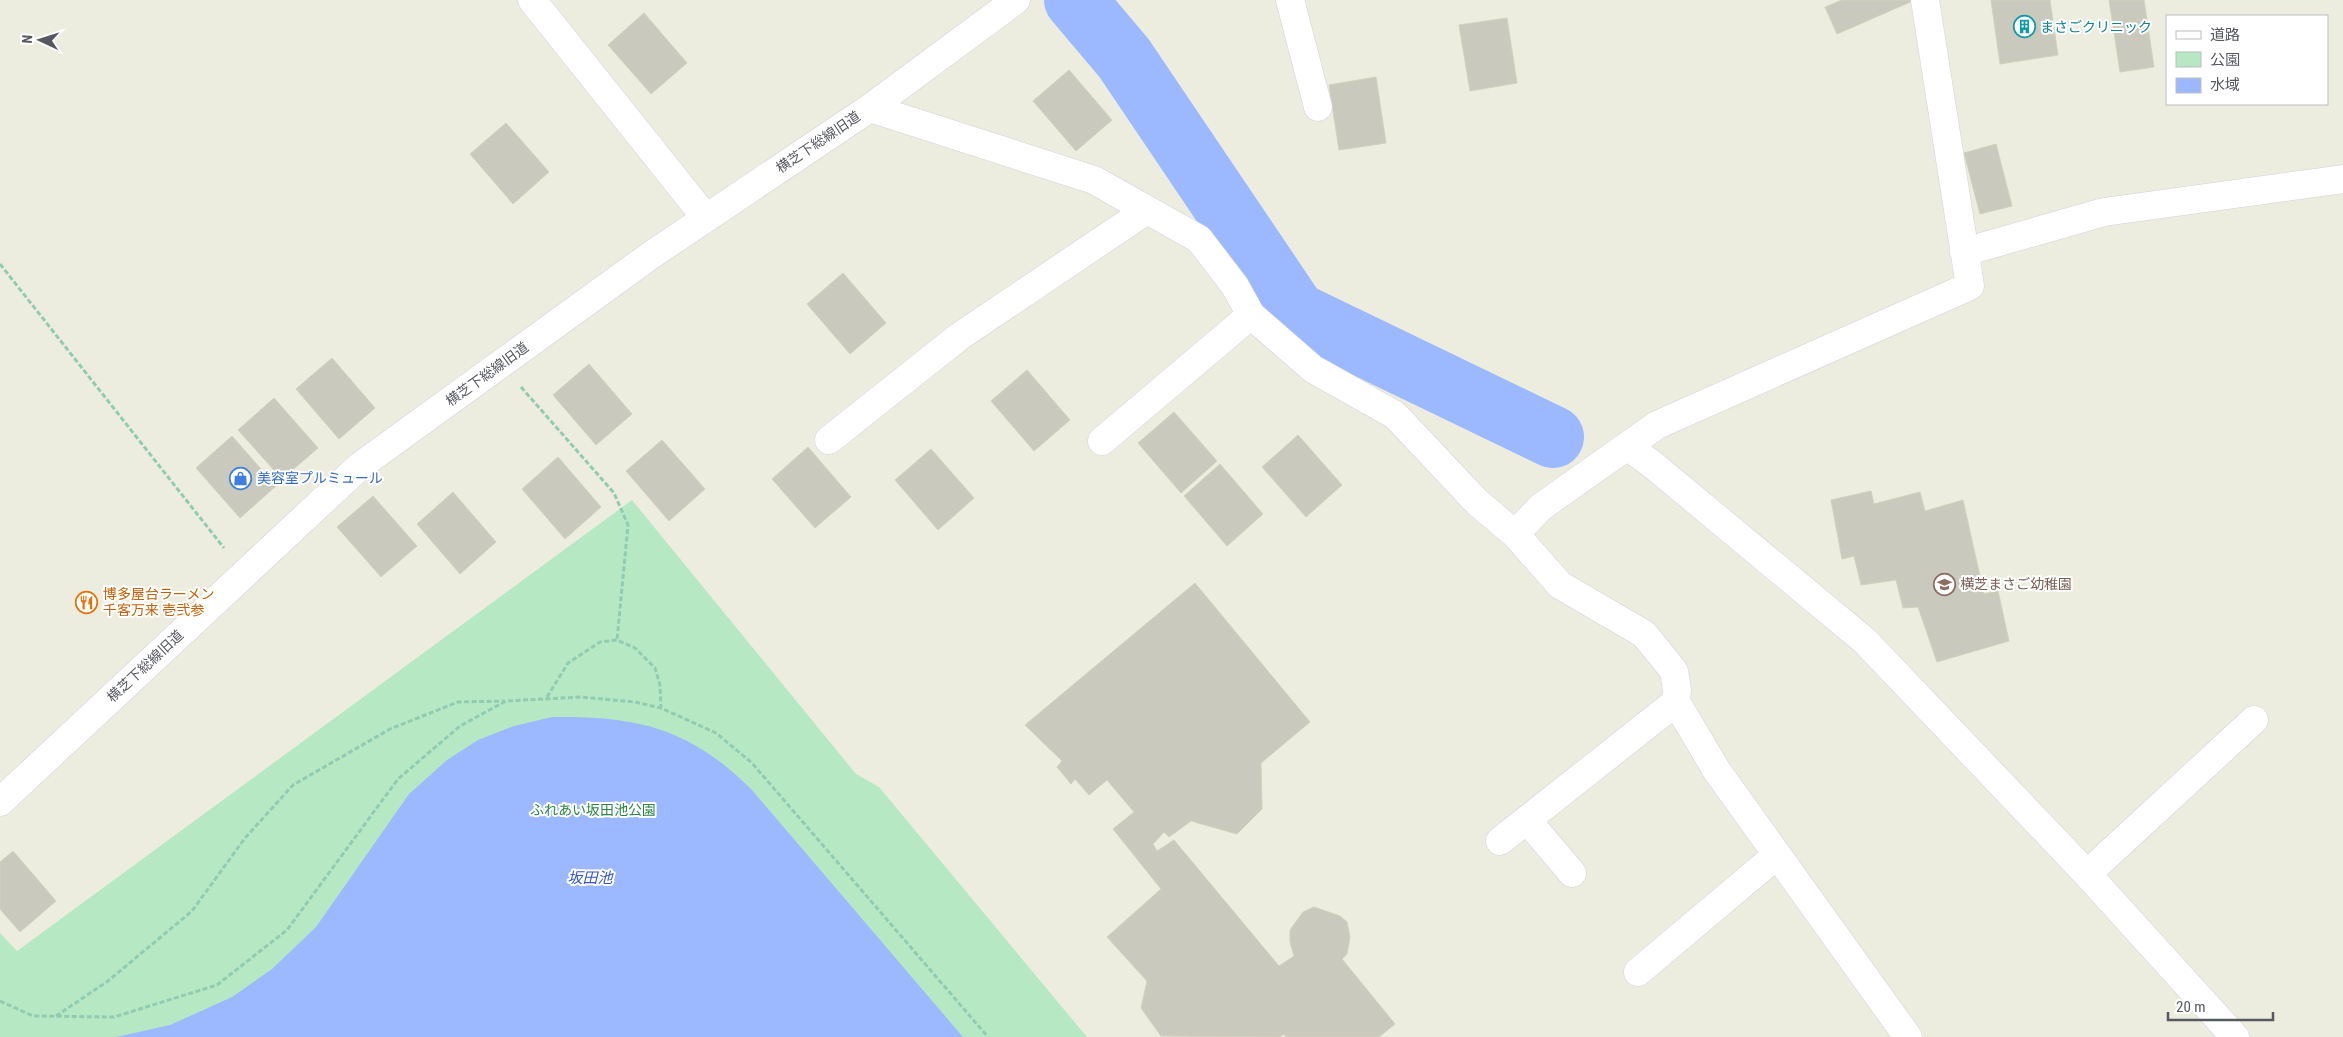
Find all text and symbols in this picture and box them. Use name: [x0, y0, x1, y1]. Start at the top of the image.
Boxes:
north arrow: [15, 15, 65, 65]
building icon: まさごクリニック: [2012, 15, 2036, 39]
legend: [2166, 15, 2328, 105]
place label: まさごクリニック: [2040, 19, 2152, 35]
text: 道路: [2210, 26, 2240, 44]
text: N: [19, 34, 35, 44]
text: 公園: [2210, 51, 2240, 69]
text: 水域: [2210, 76, 2240, 94]
street label: 横芝下総線旧道: [773, 108, 863, 176]
street label: 横芝下総線旧道: [443, 339, 531, 409]
shop icon: 美容室プルミュール: [229, 466, 253, 490]
place label: 美容室プルミュール: [257, 470, 383, 486]
school or university icon: 横芝まさご幼稚園: [1932, 572, 1956, 596]
place label: 横芝まさご幼稚園: [1960, 576, 2072, 592]
place label: 博多屋台ラーメン 千客万来 壱弐参: [103, 586, 214, 618]
restaurant icon: 博多屋台ラーメン 千客万来 壱弐参: [75, 590, 99, 614]
street label: 横芝下総線旧道: [104, 627, 186, 705]
park label: ふれあい坂田池公園: [530, 802, 656, 818]
water label: 坂田池: [567, 869, 614, 887]
scale bar: [2168, 990, 2273, 1022]
text: 20 m: [2176, 998, 2206, 1016]

